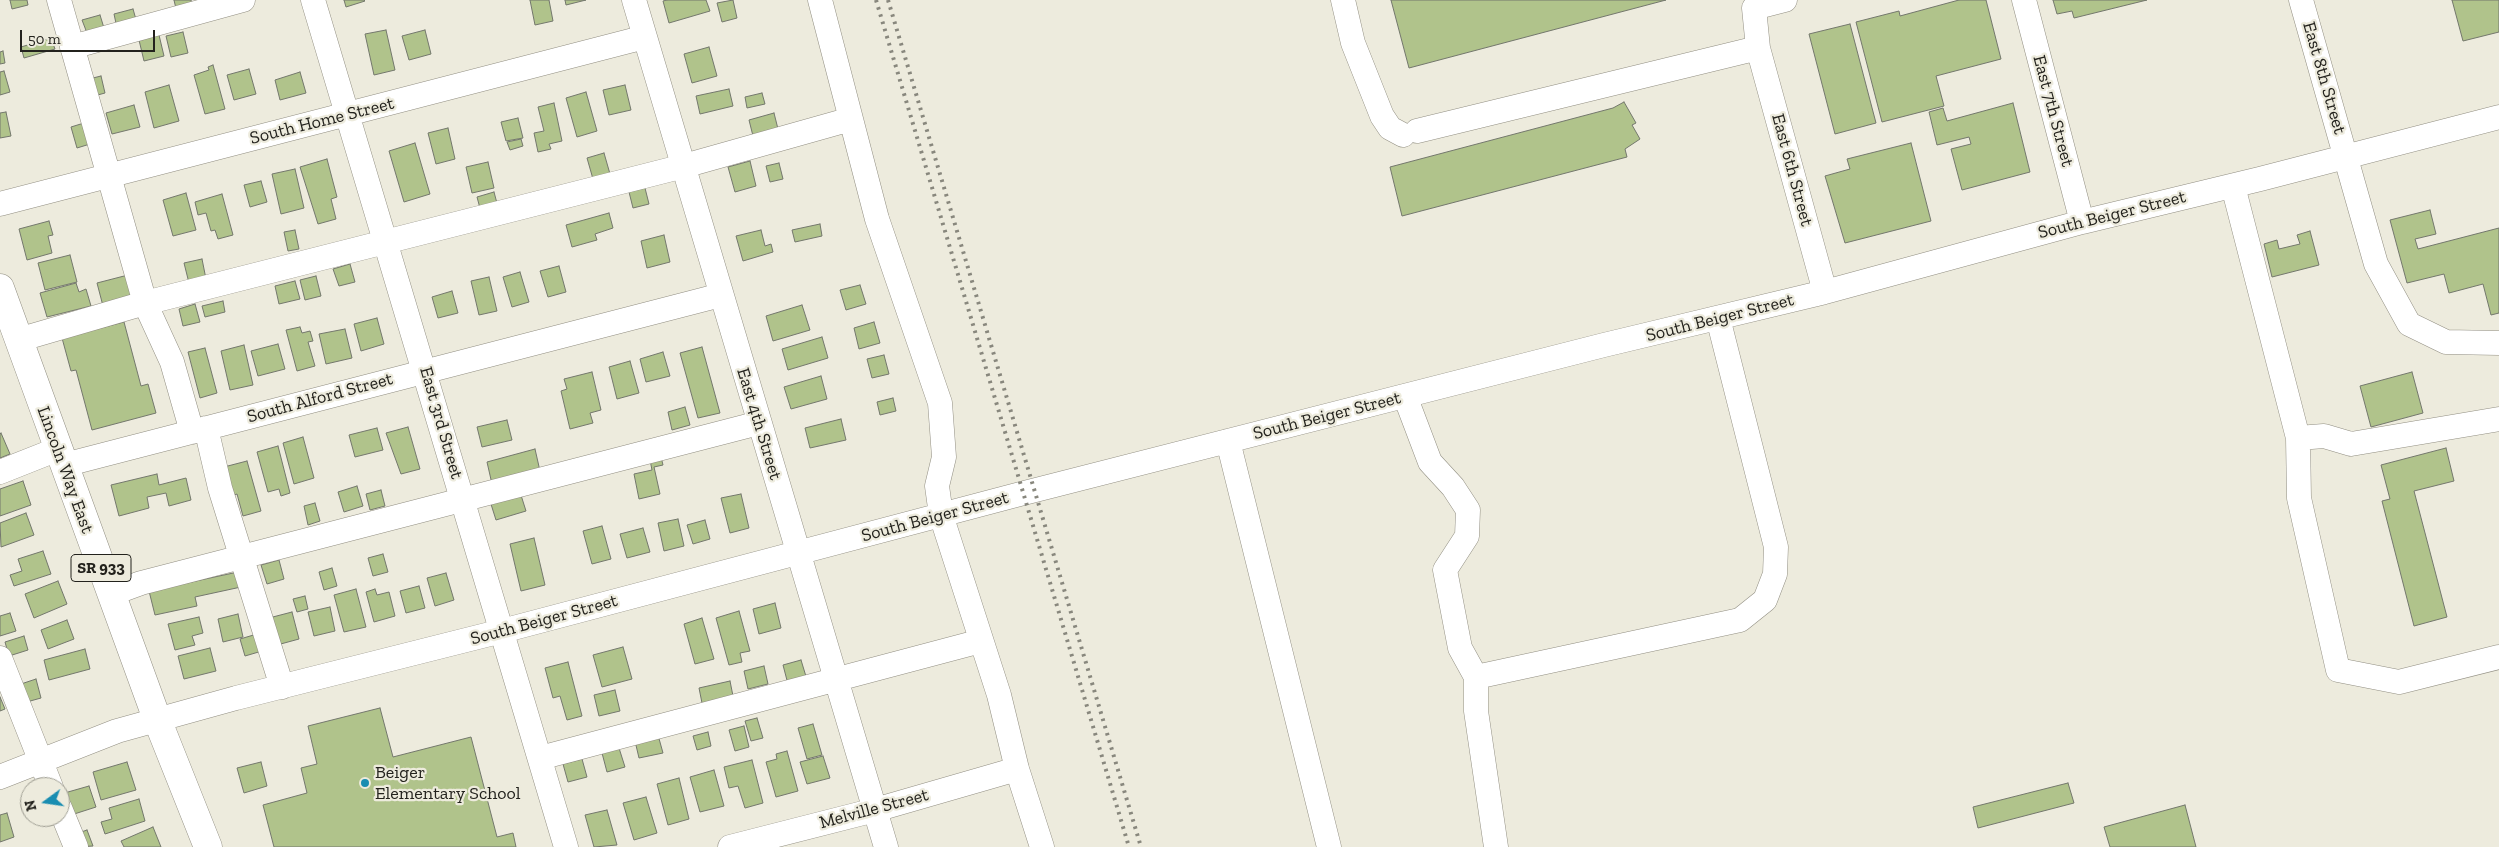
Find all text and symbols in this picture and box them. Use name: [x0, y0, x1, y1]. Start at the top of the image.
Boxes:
street label: East 8th Street: [2298, 19, 2350, 137]
scale bar: [22, 20, 158, 52]
text: 50 m: [28, 30, 61, 48]
street label: East 7th Street: [2028, 53, 2078, 169]
street label: South Home Street: [248, 93, 396, 149]
street label: East 6th Street: [1767, 111, 1817, 229]
street label: South Beiger Street: [2036, 186, 2188, 244]
street label: South Beiger Street: [1644, 289, 1796, 347]
street label: East 3rd Street: [415, 364, 467, 482]
street label: East 4th Street: [732, 365, 786, 483]
street label: South Alford Street: [245, 368, 395, 428]
street label: South Beiger Street: [1251, 387, 1403, 445]
street label: Lincoln Way East: [32, 404, 98, 536]
street label: South Beiger Street: [859, 487, 1011, 547]
road number: SR 933: [71, 554, 131, 582]
street label: South Beiger Street: [468, 590, 620, 650]
place label: Beiger Elementary School: [375, 762, 521, 804]
north arrow: [20, 777, 70, 827]
marker: Beiger Elementary School: [359, 777, 371, 789]
street label: Melville Street: [817, 784, 931, 834]
text: N: [21, 798, 40, 813]

